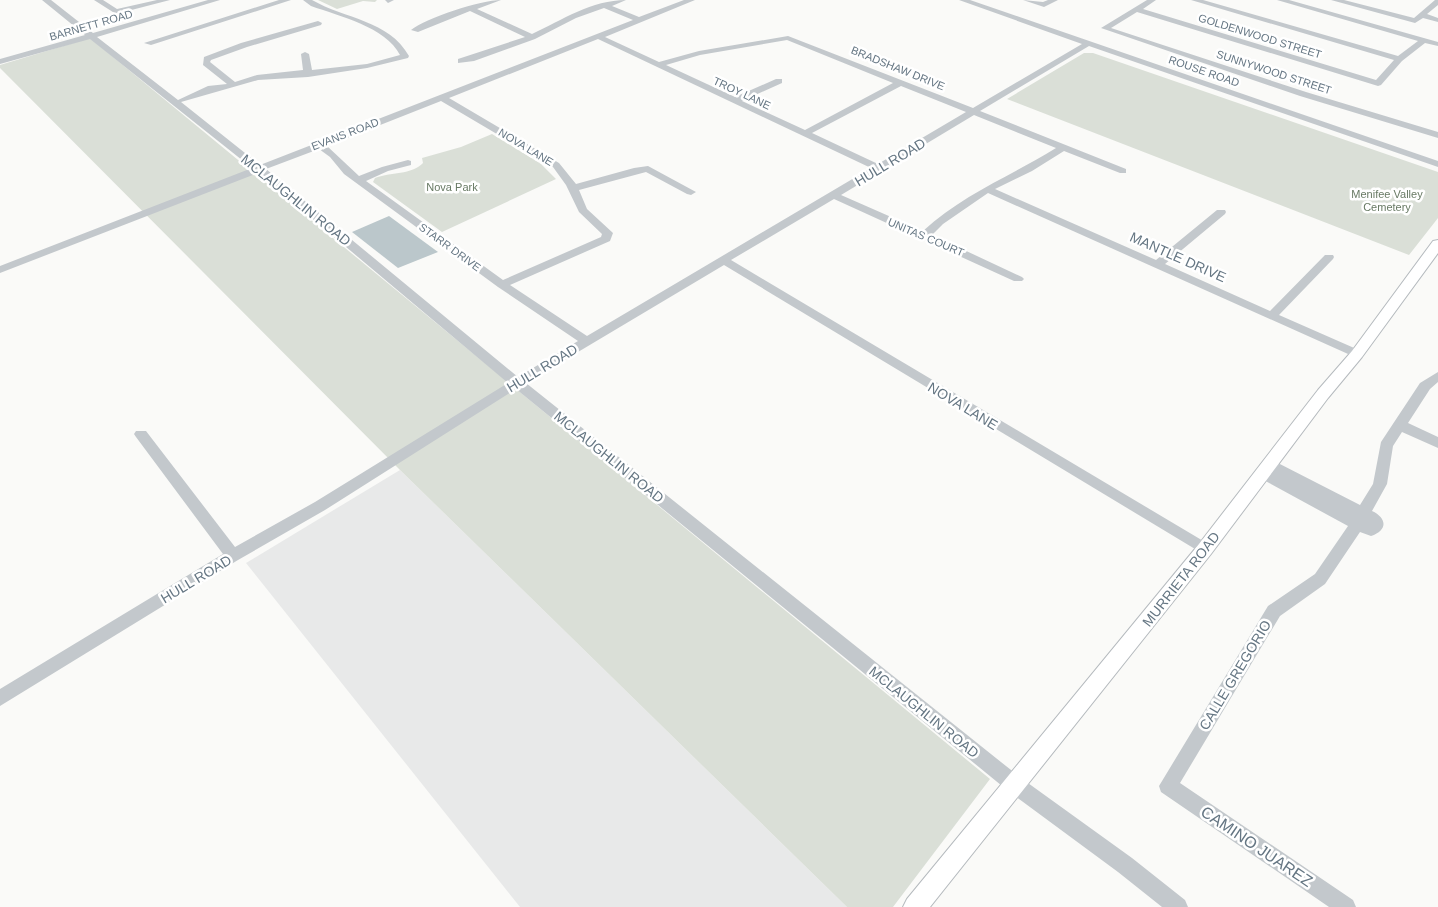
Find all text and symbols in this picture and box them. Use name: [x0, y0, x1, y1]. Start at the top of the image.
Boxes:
street label: BARNETT ROAD: [48, 7, 134, 43]
street label: GOLDENWOOD STREET: [1197, 12, 1323, 61]
street label: BRADSHAW DRIVE: [849, 44, 947, 92]
street label: SUNNYWOOD STREET: [1215, 48, 1333, 96]
street label: ROUSE ROAD: [1167, 53, 1241, 89]
street label: TROY LANE: [711, 74, 773, 112]
street label: EVANS ROAD: [310, 116, 380, 152]
street label: NOVA LANE: [497, 126, 555, 168]
street label: HULL ROAD: [852, 135, 928, 189]
street label: MCLAUGHLIN ROAD: [238, 151, 354, 249]
park label: Nova Park: [426, 181, 478, 193]
park label: Menifee Valley Cemetery: [1351, 188, 1423, 213]
street label: UNITAS COURT: [886, 216, 966, 259]
street label: STARR DRIVE: [417, 221, 483, 273]
street label: MANTLE DRIVE: [1127, 229, 1229, 285]
street label: HULL ROAD: [504, 341, 580, 395]
street label: NOVA LANE: [925, 379, 1001, 433]
street label: MCLAUGHLIN ROAD: [551, 408, 667, 506]
street label: MURRIETA ROAD: [1139, 529, 1223, 629]
street label: HULL ROAD: [158, 552, 234, 606]
street label: CALLE GREGORIO: [1196, 617, 1274, 733]
street label: MCLAUGHLIN ROAD: [866, 663, 982, 761]
street label: CAMINO JUAREZ: [1198, 803, 1316, 890]

